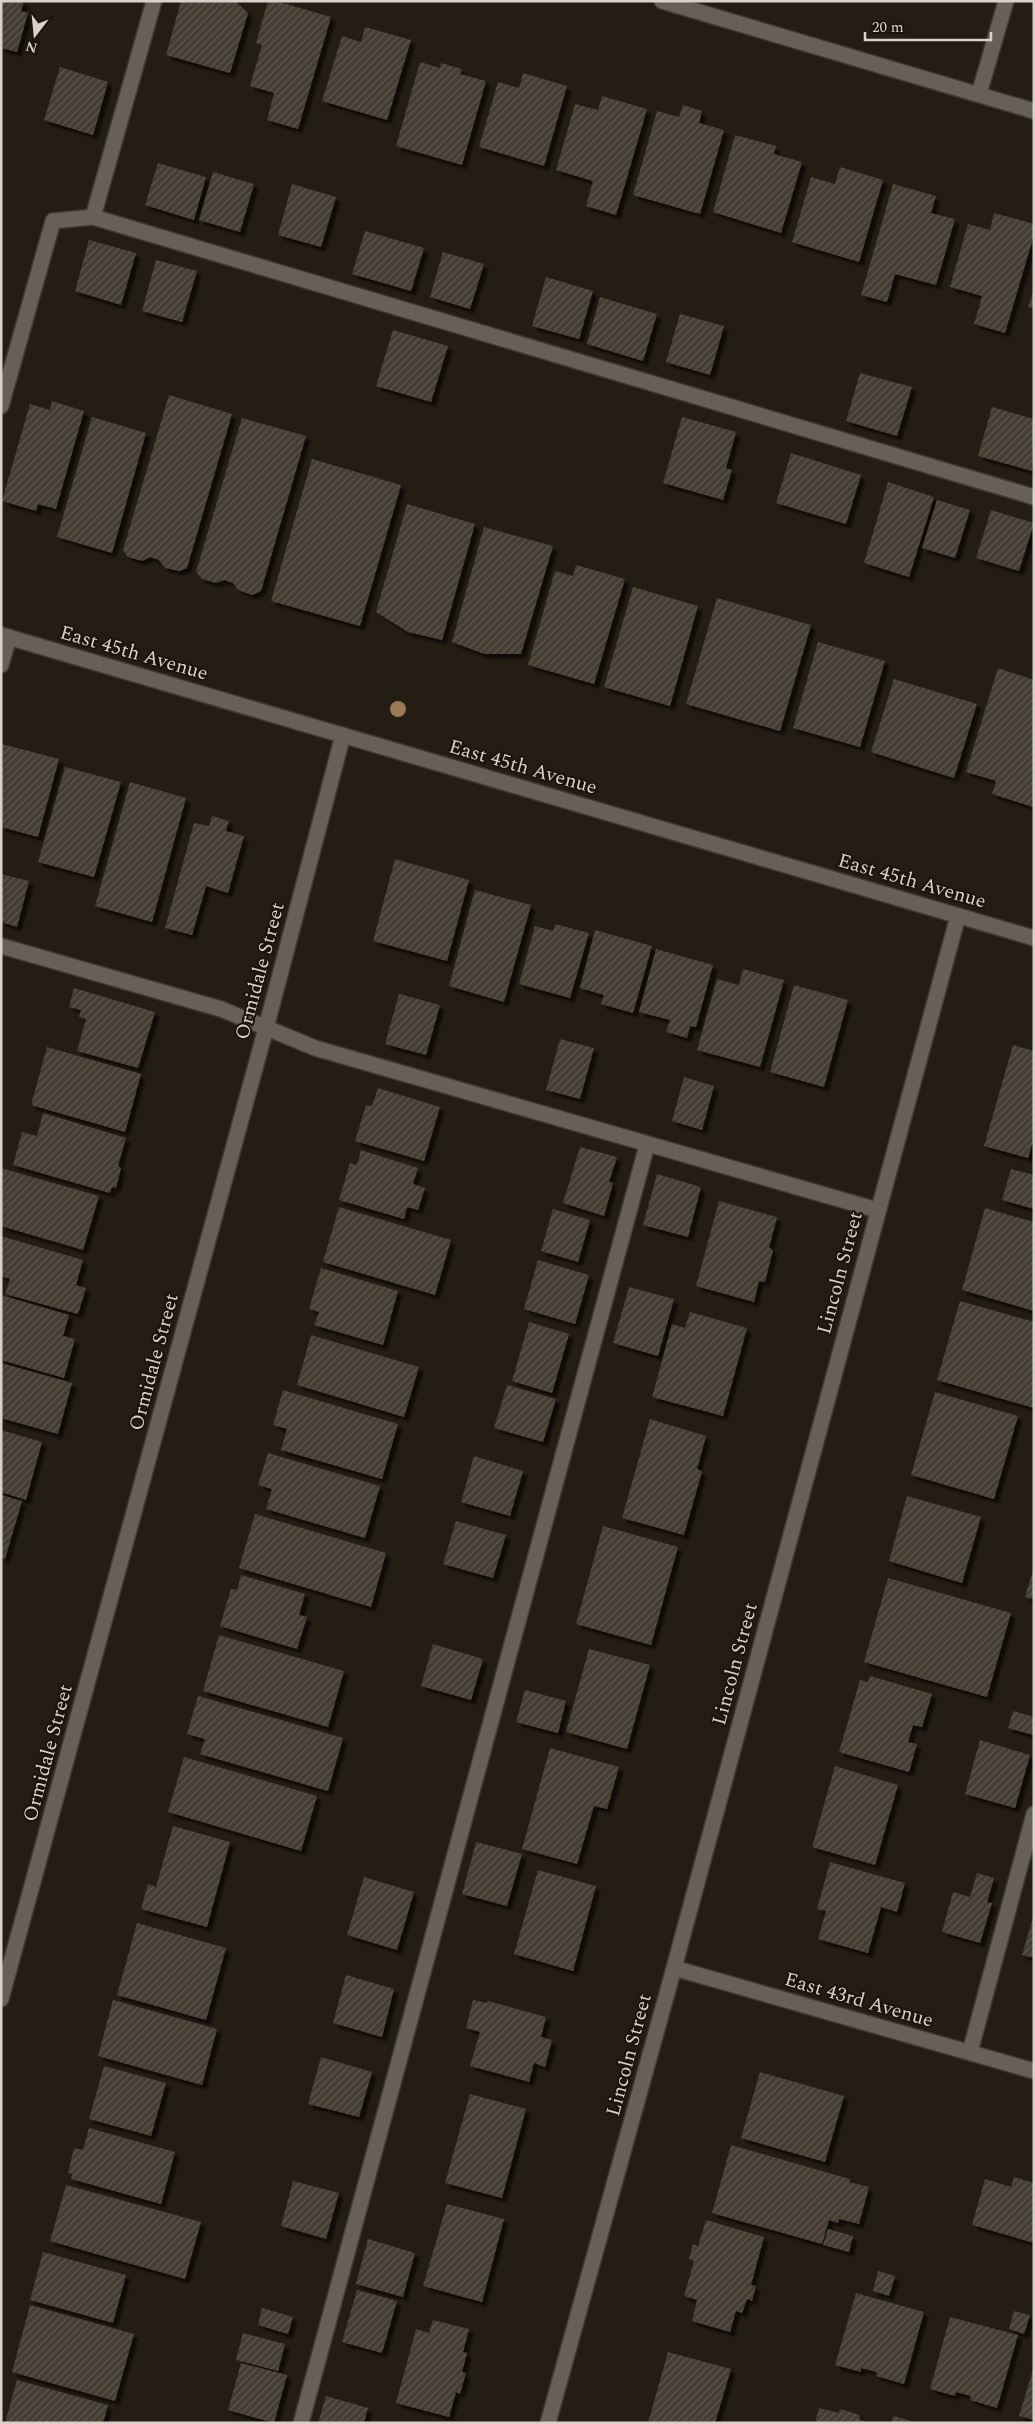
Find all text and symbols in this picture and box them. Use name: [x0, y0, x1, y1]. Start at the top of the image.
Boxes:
north arrow: [10, 10, 60, 60]
scale bar: [865, 10, 991, 42]
text: 20 m: [872, 16, 904, 39]
text: N: [23, 35, 40, 59]
street label: East 45th Avenue: [56, 617, 212, 689]
street label: East 45th Avenue: [445, 731, 601, 803]
street label: East 45th Avenue: [834, 845, 990, 917]
street label: Ormidale Street: [227, 899, 293, 1043]
street label: Lincoln Street: [809, 1208, 871, 1338]
street label: Ormidale Street: [121, 1290, 187, 1434]
street label: Lincoln Street: [704, 1599, 766, 1729]
street label: Ormidale Street: [15, 1681, 81, 1825]
street label: East 43rd Avenue: [781, 1964, 937, 2036]
street label: Lincoln Street: [598, 1990, 660, 2120]

